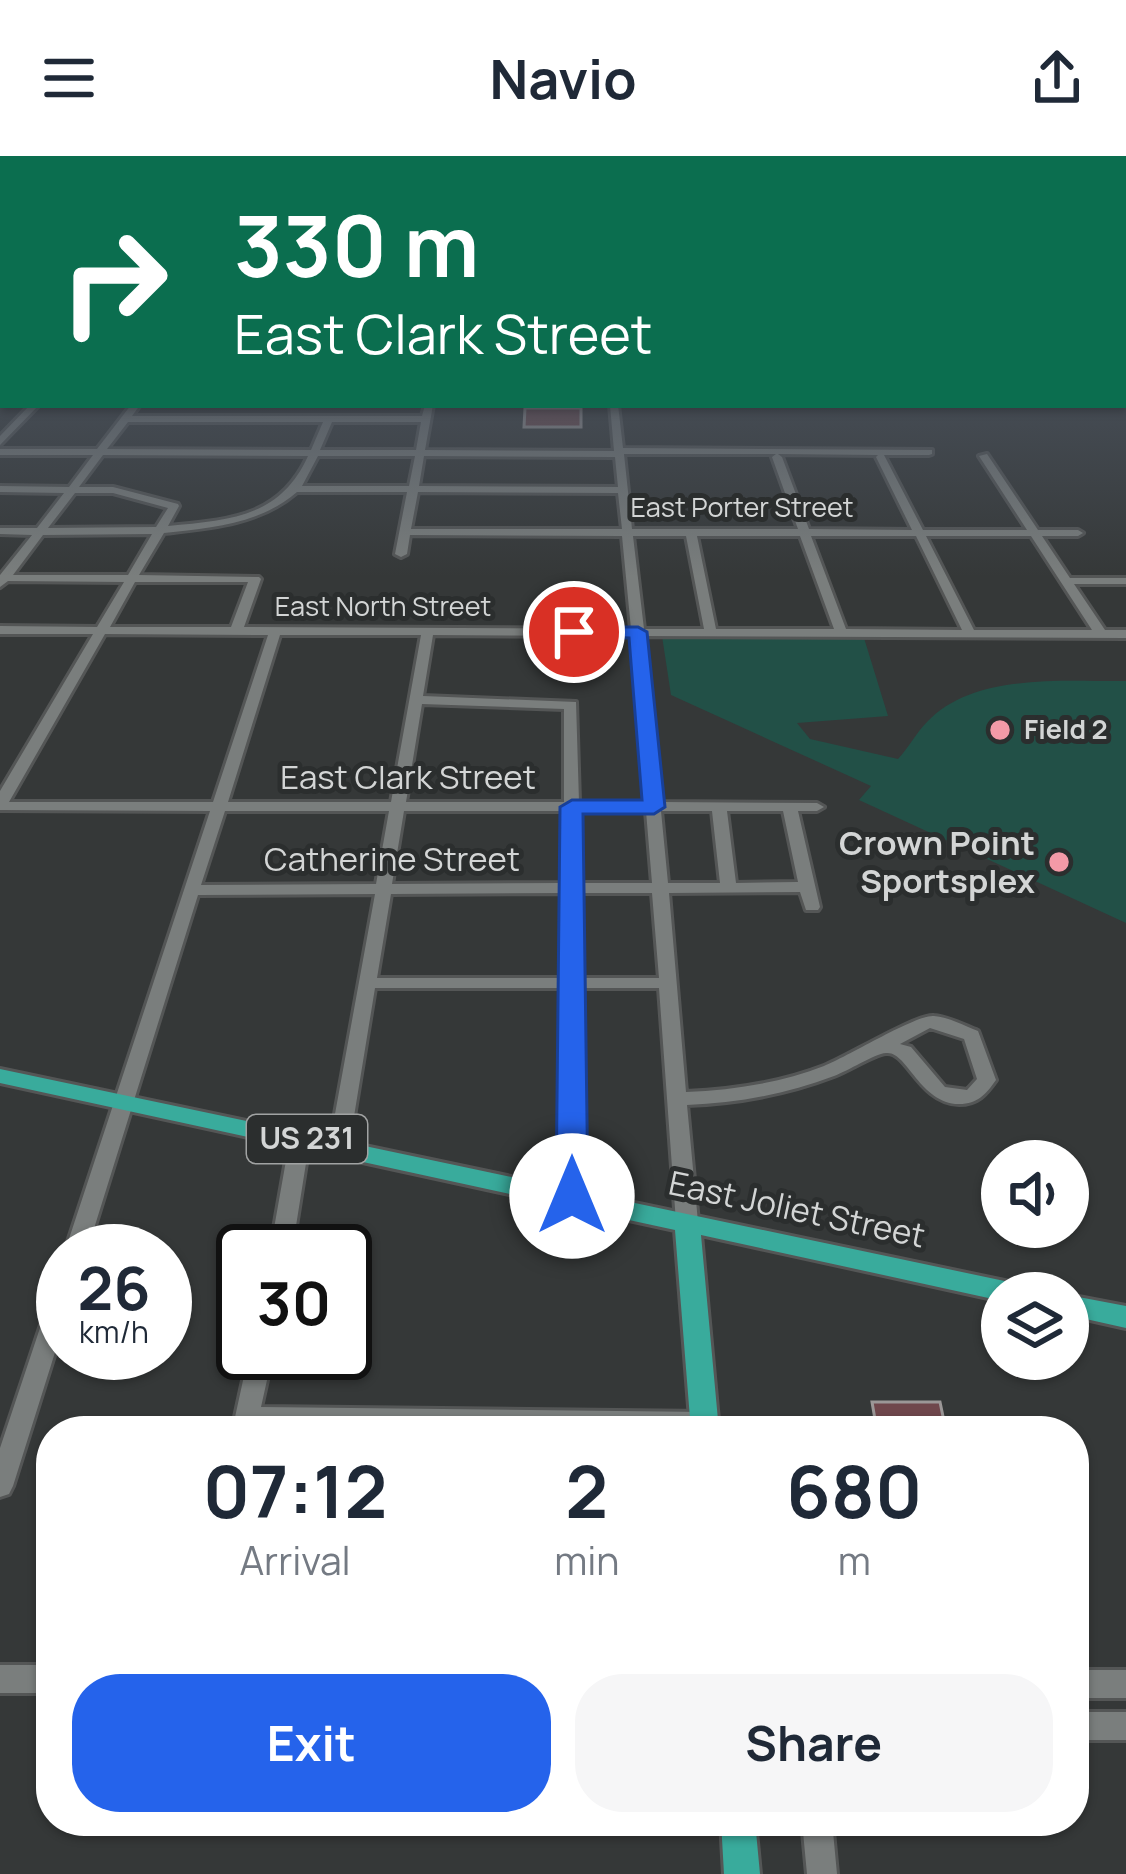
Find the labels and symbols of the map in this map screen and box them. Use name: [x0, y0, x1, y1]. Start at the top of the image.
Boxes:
street label: East Porter Street: [630, 488, 854, 525]
pin: [523, 581, 625, 683]
street label: East North Street: [275, 587, 491, 624]
place label: Field 2: [1024, 710, 1108, 747]
marker: Field 2: [987, 717, 1013, 743]
street label: East Clark Street: [280, 754, 536, 799]
place label: Crown Point Sportsplex: [839, 820, 1035, 903]
street label: Catherine Street: [264, 836, 520, 881]
marker: Crown Point Sportsplex: [1046, 849, 1072, 875]
road number: US 231: [247, 1115, 367, 1163]
position arrow: [509, 1133, 635, 1259]
street label: East Joliet Street: [665, 1159, 929, 1258]
speed limit sign: 30: [216, 1224, 372, 1380]

